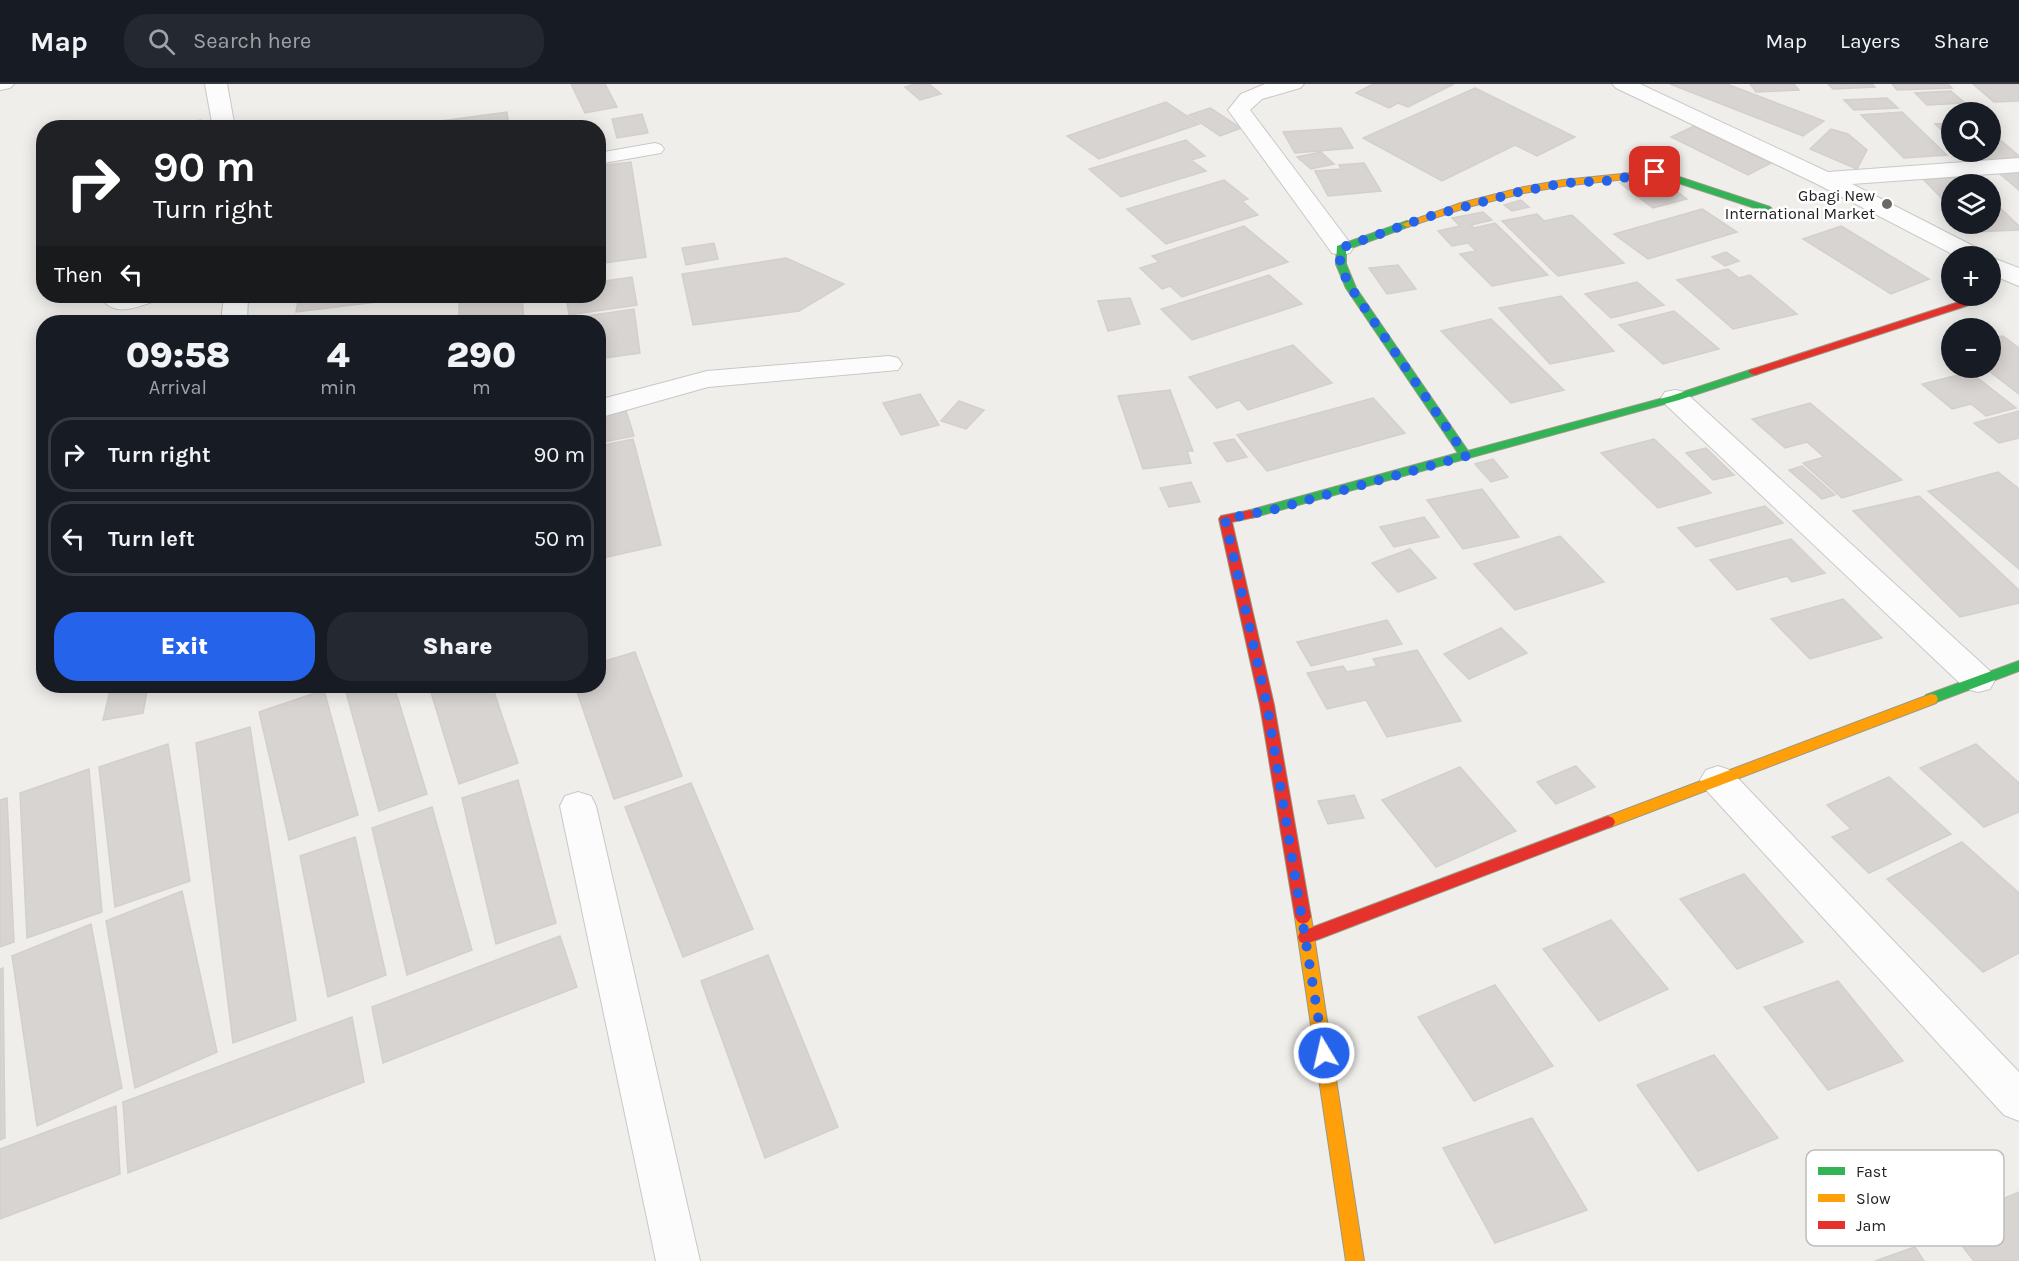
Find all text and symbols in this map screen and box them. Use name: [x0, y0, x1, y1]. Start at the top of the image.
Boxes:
search box: [124, 14, 544, 68]
text: Map: [30, 25, 88, 58]
icon: search: [145, 25, 178, 58]
text: Search here: [193, 28, 311, 54]
text: Map: [1765, 29, 1807, 53]
text: Layers: [1840, 29, 1901, 53]
text: Share: [1934, 29, 1989, 53]
map controls: [1941, 102, 2001, 378]
button: search: [1941, 102, 2001, 162]
text: 90 m: [153, 142, 256, 192]
icon: right: [54, 144, 132, 222]
pin: [1629, 146, 1680, 197]
icon: arrive: [1638, 155, 1671, 188]
button: layers: [1941, 174, 2001, 234]
place label: Gbagi New International Market: [1725, 186, 1875, 223]
text: Turn right: [153, 193, 273, 225]
marker: Gbagi New International Market: [1880, 197, 1894, 211]
button: +: [1941, 246, 2001, 306]
icon: left: [115, 258, 148, 291]
text: Then: [54, 262, 103, 288]
button: −: [1941, 318, 2001, 378]
text: 09:58: [126, 334, 230, 376]
text: 4: [327, 334, 350, 376]
text: 290: [446, 334, 516, 376]
text: Arrival: [149, 376, 207, 399]
text: min: [320, 376, 357, 399]
text: m: [472, 376, 491, 399]
icon: right: [57, 438, 90, 471]
text: Turn right: [108, 442, 211, 468]
text: 90 m: [533, 442, 585, 468]
icon: left: [57, 522, 90, 555]
text: Turn left: [108, 526, 195, 552]
text: 50 m: [534, 526, 585, 552]
button: Exit: [54, 612, 315, 681]
button: Share: [327, 612, 588, 681]
position arrow: [1292, 1021, 1356, 1085]
legend: [1806, 1150, 2004, 1246]
text: Fast: [1856, 1162, 1887, 1181]
text: Slow: [1856, 1189, 1891, 1208]
text: Jam: [1856, 1216, 1886, 1235]

